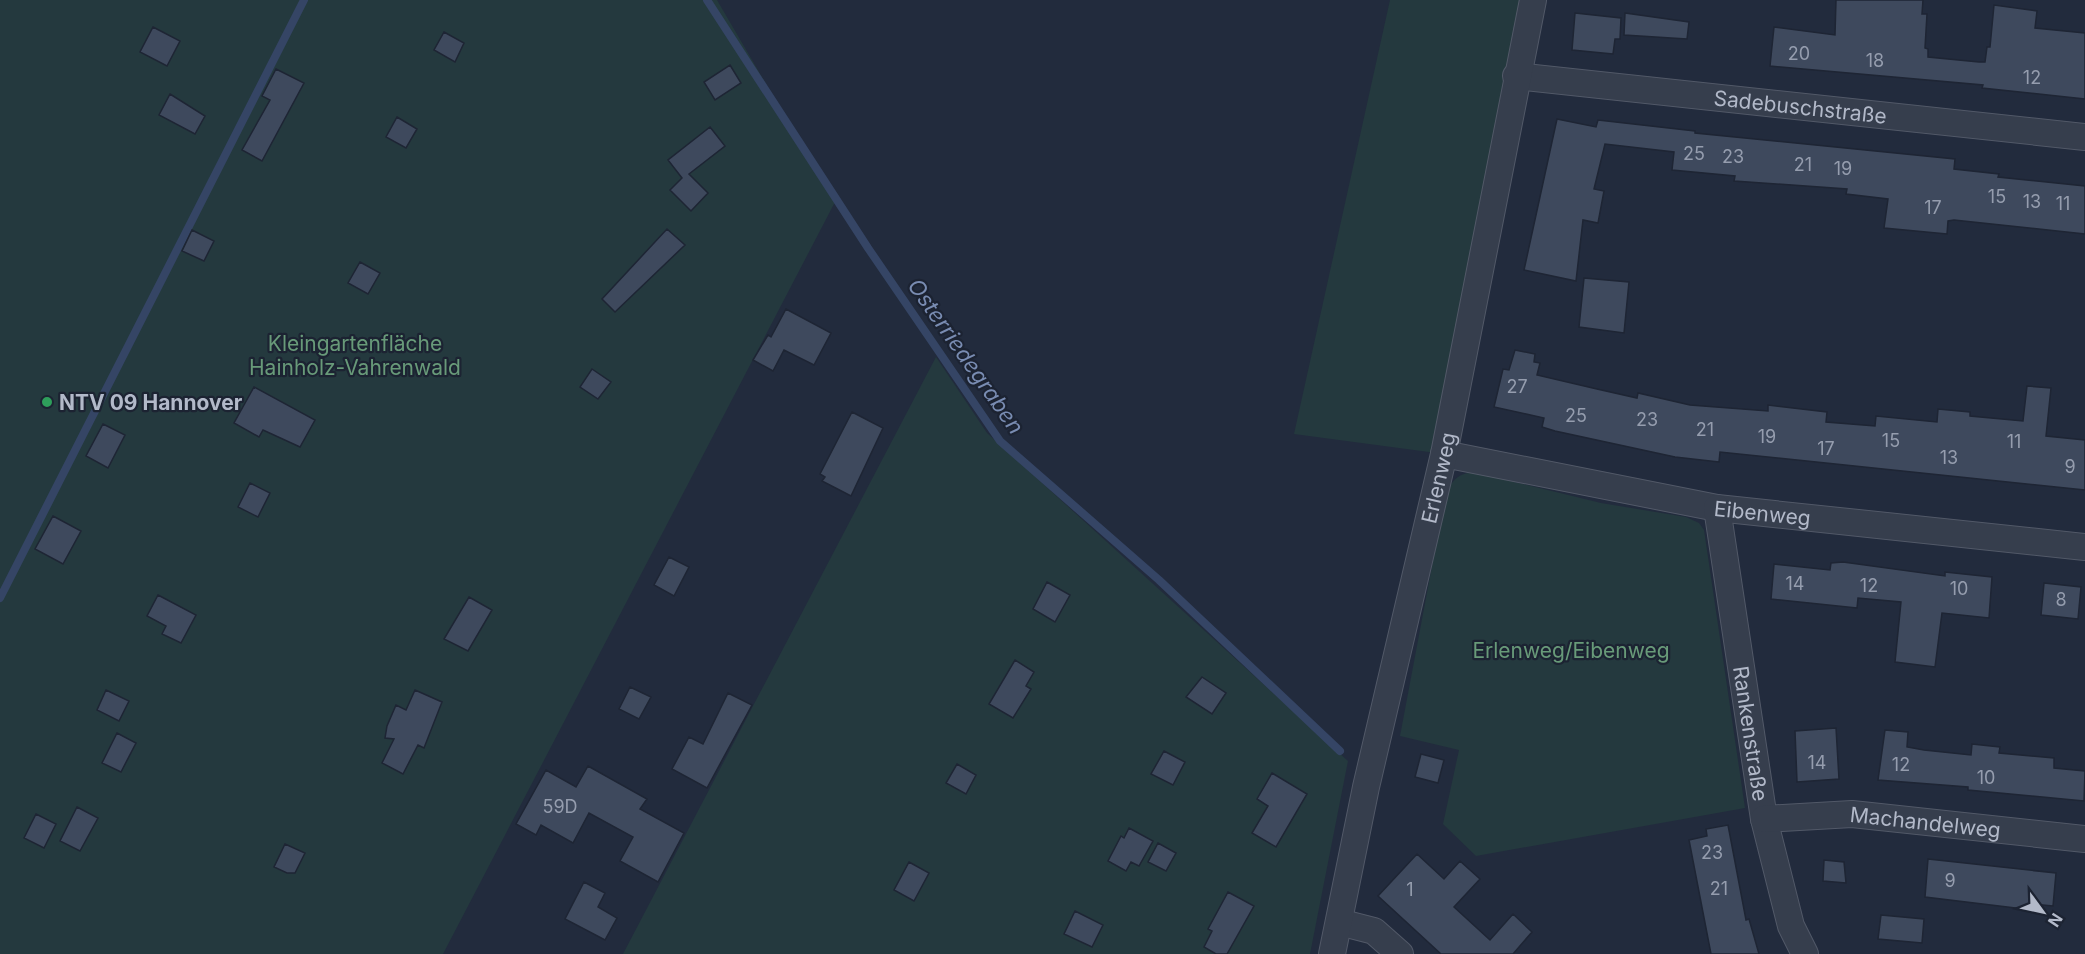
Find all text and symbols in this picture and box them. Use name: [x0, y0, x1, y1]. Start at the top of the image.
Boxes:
house number: 20: [1788, 43, 1810, 64]
house number: 18: [1866, 50, 1884, 71]
house number: 12: [2023, 67, 2041, 88]
street label: Sadebuschstraße: [1713, 85, 1888, 128]
house number: 25: [1683, 143, 1705, 164]
house number: 23: [1722, 146, 1744, 167]
house number: 21: [1794, 154, 1812, 175]
house number: 19: [1834, 158, 1852, 179]
house number: 15: [1988, 186, 2006, 207]
house number: 13: [2023, 191, 2041, 212]
house number: 11: [2056, 193, 2070, 214]
house number: 17: [1924, 197, 1942, 218]
water label: Osterriedegraben: [903, 273, 1029, 439]
park label: Kleingartenfläche Hainholz-Vahrenwald: [249, 331, 461, 380]
house number: 27: [1506, 376, 1528, 397]
place label: NTV 09 Hannover: [59, 390, 243, 415]
marker: NTV 09 Hannover: [40, 395, 54, 409]
house number: 25: [1565, 405, 1587, 426]
house number: 23: [1636, 409, 1658, 430]
house number: 21: [1696, 419, 1714, 440]
house number: 19: [1758, 426, 1776, 447]
street label: Erlenweg: [1416, 430, 1460, 526]
house number: 15: [1882, 430, 1900, 451]
house number: 11: [2007, 431, 2021, 452]
house number: 17: [1817, 438, 1835, 459]
house number: 13: [1940, 447, 1958, 468]
house number: 9: [2064, 456, 2076, 477]
street label: Eibenweg: [1713, 495, 1812, 530]
house number: 14: [1786, 573, 1804, 594]
house number: 12: [1860, 575, 1878, 596]
house number: 10: [1950, 578, 1968, 599]
house number: 8: [2055, 589, 2067, 610]
park label: Erlenweg/Eibenweg: [1472, 638, 1670, 663]
street label: Rankenstraße: [1729, 664, 1774, 803]
house number: 14: [1808, 752, 1826, 773]
house number: 12: [1892, 754, 1910, 775]
house number: 10: [1977, 767, 1995, 788]
house number: 59D: [542, 796, 578, 817]
street label: Machandelweg: [1849, 801, 2002, 842]
house number: 23: [1701, 842, 1723, 863]
house number: 9: [1944, 870, 1956, 891]
house number: 21: [1710, 878, 1728, 899]
house number: 1: [1406, 879, 1414, 900]
north arrow: [2013, 882, 2073, 942]
text: N: [2044, 910, 2067, 931]

